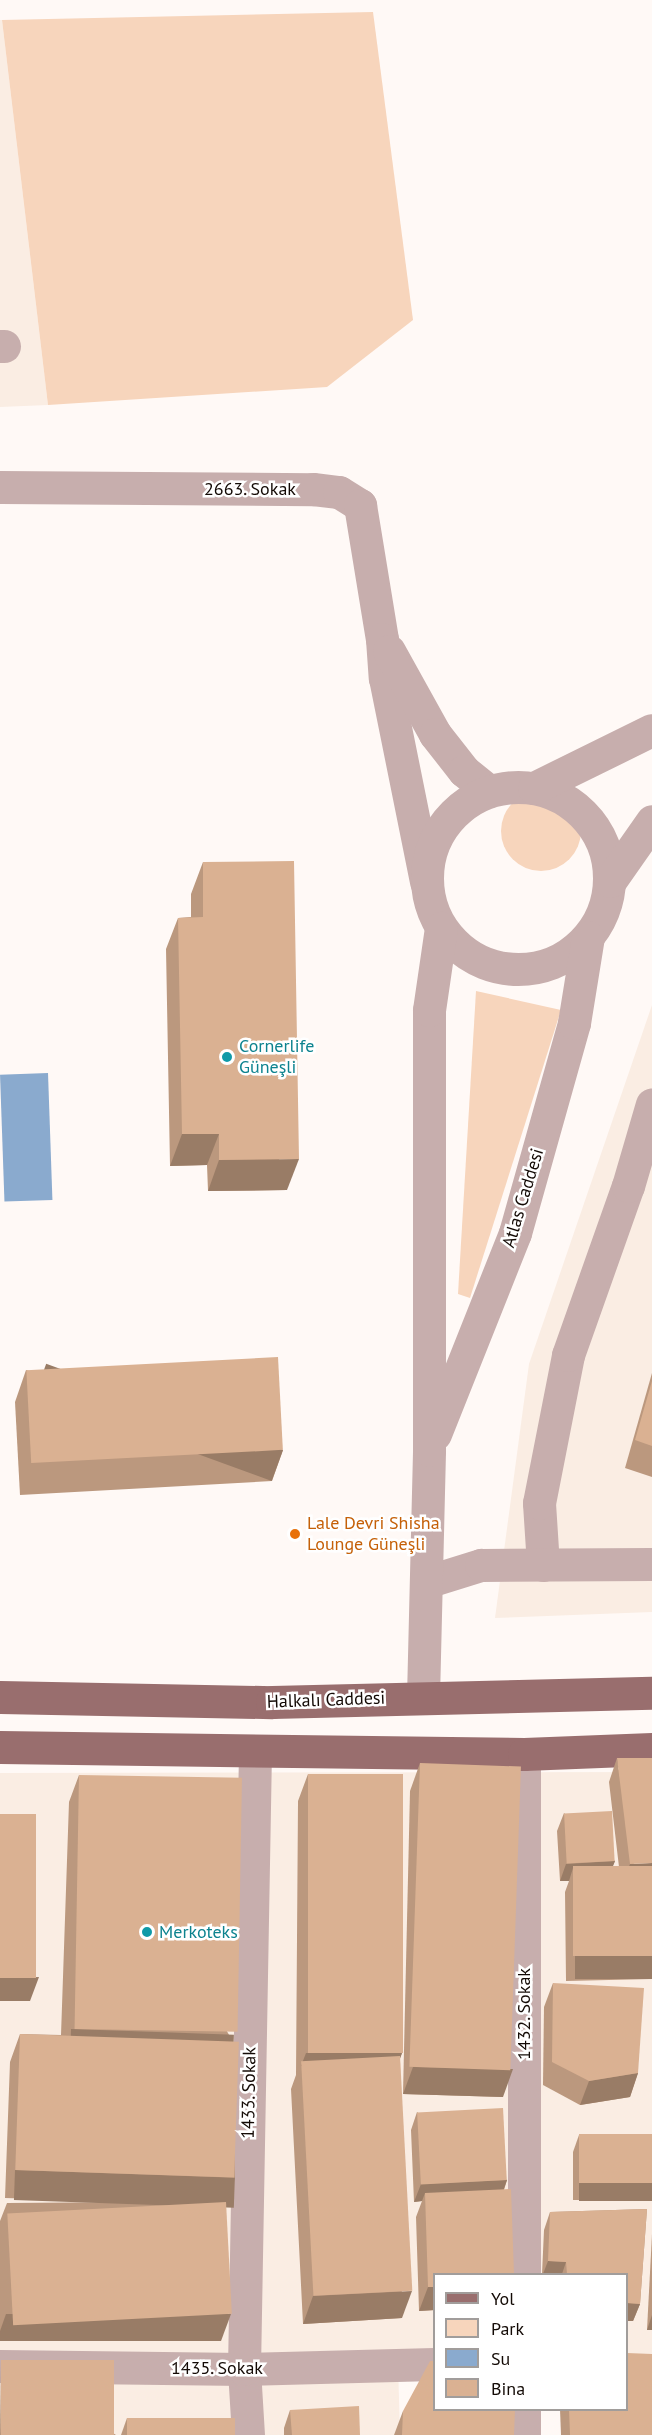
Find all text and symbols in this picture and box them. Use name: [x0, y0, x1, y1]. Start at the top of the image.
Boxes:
street label: 2663. Sokak: [203, 478, 297, 500]
place label: Cornerlife Güneşli: [239, 1036, 314, 1078]
marker: Cornerlife Güneşli: [220, 1050, 234, 1064]
street label: Atlas Caddesi: [498, 1146, 548, 1250]
place label: Lale Devri Shisha Lounge Güneşli: [307, 1513, 440, 1556]
marker: Lale Devri Shisha Lounge Güneşli: [288, 1527, 302, 1541]
street label: Halkalı Caddesi: [266, 1687, 386, 1713]
place label: Merkoteks: [159, 1921, 238, 1943]
marker: Merkoteks: [140, 1925, 154, 1939]
street label: 1432. Sokak: [513, 1967, 535, 2061]
street label: 1433. Sokak: [237, 2046, 261, 2140]
legend: [433, 2273, 628, 2411]
text: Yol: [491, 2287, 514, 2310]
text: Park: [491, 2317, 524, 2340]
text: Su: [491, 2347, 510, 2370]
street label: 1435. Sokak: [170, 2357, 264, 2379]
text: Bina: [491, 2377, 525, 2400]

